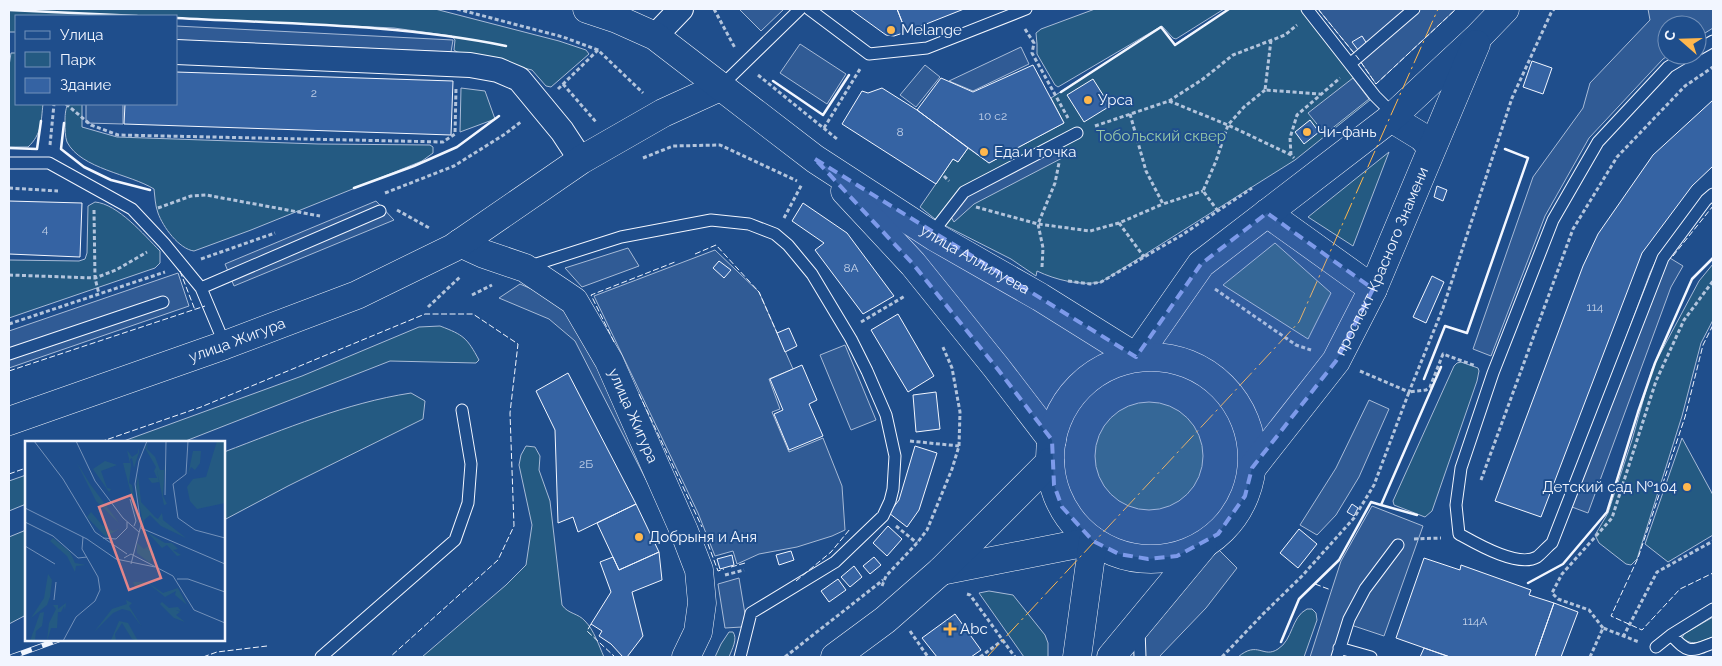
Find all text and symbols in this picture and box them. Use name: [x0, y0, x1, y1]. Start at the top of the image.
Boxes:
legend: [15, 15, 178, 105]
north arrow: [1657, 15, 1707, 65]
place label: Melange: [901, 21, 962, 39]
marker: Melange: [885, 24, 897, 36]
text: Улица: [60, 26, 104, 44]
text: С: [1661, 28, 1679, 43]
text: Парк: [60, 51, 96, 69]
text: Здание: [60, 76, 112, 94]
house number: 2: [311, 86, 317, 100]
place label: Урса: [1098, 91, 1133, 109]
marker: Урса: [1082, 94, 1094, 106]
house number: 10 с2: [979, 109, 1007, 123]
place label: Чи-фань: [1317, 123, 1377, 141]
house number: 8: [896, 125, 904, 139]
marker: Чи-фань: [1301, 126, 1313, 138]
park label: Тобольский сквер: [1096, 127, 1226, 145]
place label: Еда и точка: [994, 143, 1076, 161]
marker: Еда и точка: [978, 146, 990, 158]
street label: проспект Красного Знамени: [1331, 164, 1432, 358]
street label: улица Аллилуева: [917, 221, 1033, 298]
house number: 4: [42, 222, 49, 236]
house number: 8А: [843, 261, 859, 275]
house number: 114: [1587, 300, 1604, 314]
street label: улица Жигура: [186, 314, 288, 366]
street label: улица Жигура: [604, 366, 662, 466]
inset map: [25, 441, 225, 641]
house number: 2Б: [579, 457, 593, 471]
place label: Детский сад №104: [1542, 478, 1677, 496]
marker: Детский сад №104: [1681, 481, 1693, 493]
place label: Добрыня и Аня: [649, 528, 757, 546]
marker: Добрыня и Аня: [633, 531, 645, 543]
house number: 114А: [1463, 614, 1487, 628]
place label: Abc: [960, 620, 988, 638]
marker: Abc: [944, 623, 956, 635]

